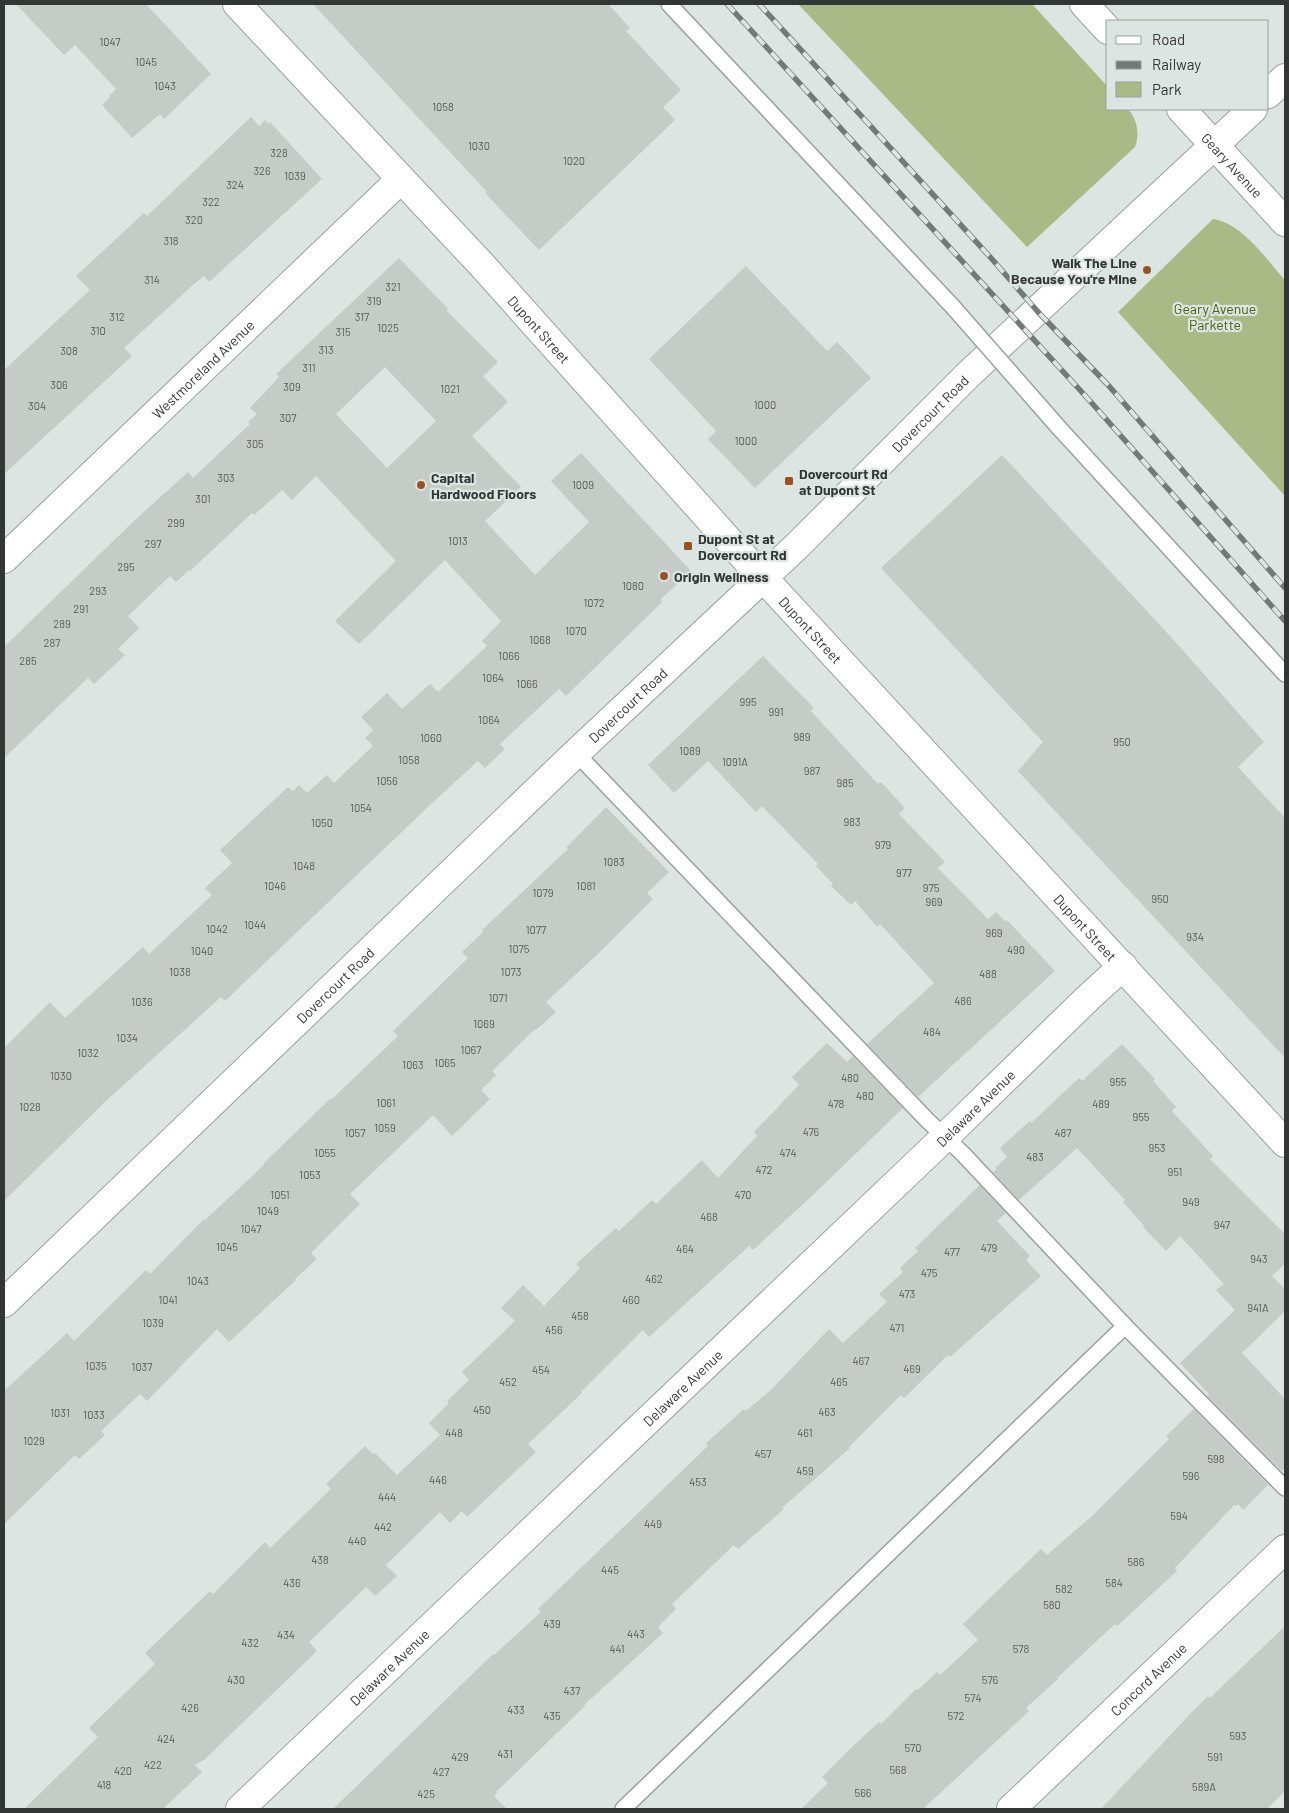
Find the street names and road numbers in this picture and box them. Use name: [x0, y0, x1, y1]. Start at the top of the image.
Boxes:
street label: Geary Avenue: [1198, 129, 1267, 201]
street label: Dupont Street: [505, 292, 574, 366]
street label: Westmoreland Avenue: [148, 316, 257, 422]
street label: Dovercourt Road: [888, 371, 972, 455]
street label: Dupont Street: [776, 593, 846, 667]
street label: Dovercourt Road: [585, 664, 670, 746]
street label: Dupont Street: [1051, 890, 1121, 964]
street label: Dovercourt Road: [292, 944, 377, 1026]
street label: Delaware Avenue: [932, 1066, 1018, 1150]
street label: Delaware Avenue: [639, 1346, 726, 1429]
street label: Delaware Avenue: [346, 1625, 432, 1709]
street label: Concord Avenue: [1107, 1639, 1190, 1719]

